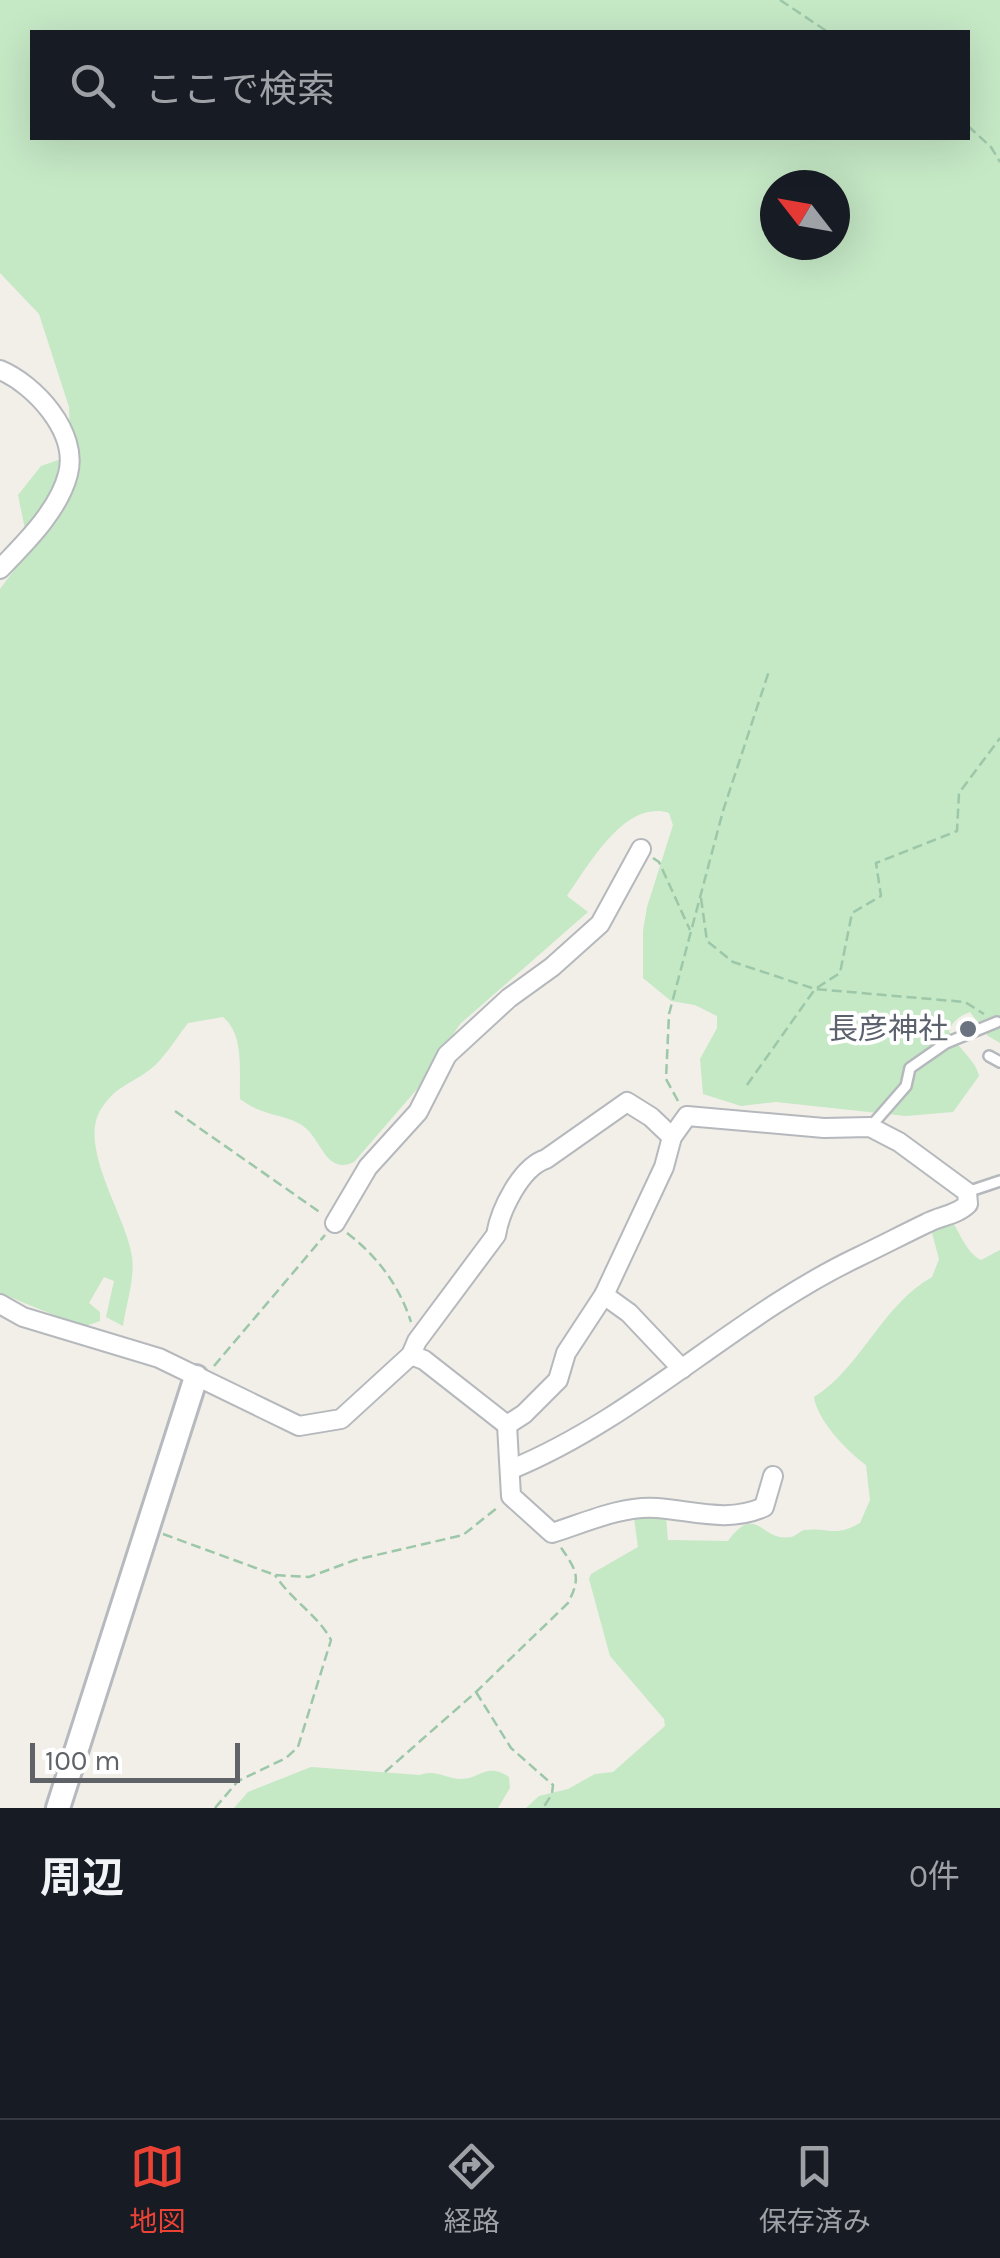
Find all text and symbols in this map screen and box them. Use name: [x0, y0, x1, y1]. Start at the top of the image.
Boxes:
search box: [30, 30, 970, 140]
icon: search: [65, 58, 120, 113]
text: ここで検索: [145, 67, 335, 112]
north arrow: [760, 170, 850, 260]
place label: 長彦神社: [828, 1011, 948, 1047]
marker: 長彦神社: [957, 1018, 979, 1040]
scale bar: [30, 1738, 240, 1782]
text: 100 m: [45, 1744, 120, 1777]
text: 周辺: [40, 1853, 124, 1903]
text: 0件: [909, 1858, 960, 1895]
tab: 地図: [129, 2139, 185, 2239]
tab: 経路: [444, 2139, 500, 2239]
tab: 保存済み: [759, 2139, 871, 2239]

